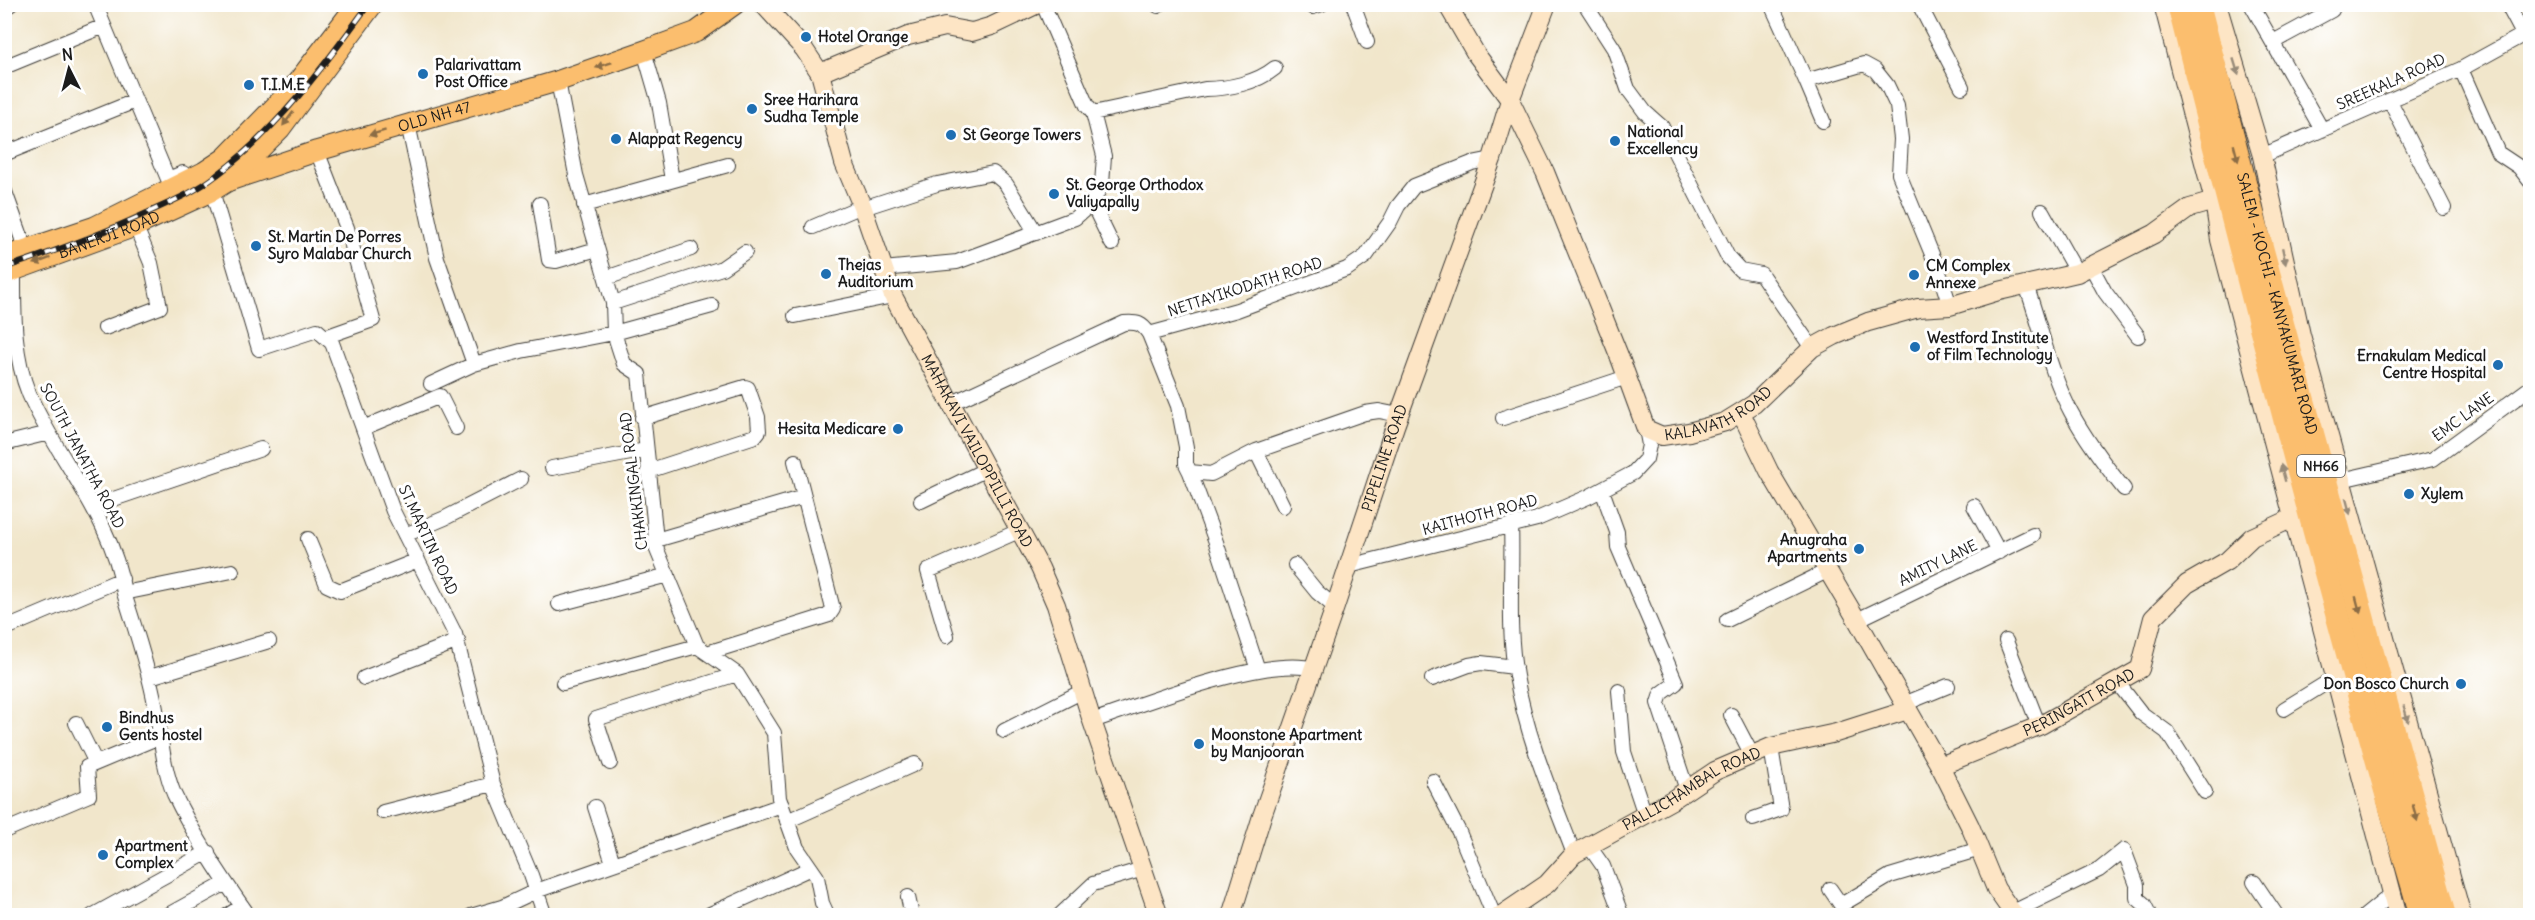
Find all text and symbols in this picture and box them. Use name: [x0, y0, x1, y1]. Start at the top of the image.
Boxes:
place label: Hotel Orange: [818, 27, 908, 47]
marker: Hotel Orange: [799, 30, 813, 44]
north arrow: [39, 39, 99, 99]
text: N: [61, 44, 74, 65]
street label: SREEKALA ROAD: [2333, 49, 2448, 114]
place label: Palarivattam Post Office: [435, 55, 521, 91]
one-way arrow: [2232, 59, 2241, 77]
one-way arrow: [595, 61, 613, 70]
marker: Palarivattam Post Office: [416, 67, 430, 81]
place label: T.I.M.E: [261, 75, 305, 94]
marker: T.I.M.E: [242, 78, 256, 92]
place label: Sree Harihara Sudha Temple: [764, 90, 859, 127]
street label: OLD NH 47: [396, 97, 473, 136]
marker: Sree Harihara Sudha Temple: [745, 102, 759, 116]
one-way arrow: [282, 110, 294, 126]
place label: National Excellency: [1627, 122, 1698, 159]
place label: St George Towers: [963, 125, 1081, 145]
marker: St George Towers: [944, 128, 958, 142]
one-way arrow: [368, 129, 386, 138]
place label: Alappat Regency: [628, 129, 742, 149]
marker: Alappat Regency: [609, 132, 623, 146]
marker: National Excellency: [1608, 134, 1622, 148]
one-way arrow: [2232, 144, 2242, 163]
street label: SALEM - KOCHI - KANYAKUMARI ROAD: [2233, 170, 2322, 437]
place label: St. George Orthodox Valiyapally: [1066, 175, 1204, 212]
marker: St. George Orthodox Valiyapally: [1047, 187, 1061, 201]
street label: BANERJI ROAD: [55, 206, 163, 263]
place label: St. Martin De Porres Syro Malabar Church: [268, 227, 412, 264]
marker: St. Martin De Porres Syro Malabar Church: [249, 239, 263, 253]
one-way arrow: [2279, 247, 2289, 266]
street label: NETTAYIKODATH ROAD: [1165, 253, 1325, 321]
place label: Thejas Auditorium: [838, 255, 913, 291]
one-way arrow: [32, 256, 50, 266]
place label: CM Complex Annexe: [1926, 256, 2011, 292]
marker: Thejas Auditorium: [819, 267, 833, 281]
marker: CM Complex Annexe: [1907, 268, 1921, 282]
place label: Westford Institute of Film Technology: [1927, 328, 2053, 365]
marker: Westford Institute of Film Technology: [1908, 340, 1922, 354]
place label: Ernakulam Medical Centre Hospital: [2357, 346, 2486, 383]
street label: MAHAKAVI VAILOPPILLI ROAD: [917, 351, 1037, 551]
marker: Ernakulam Medical Centre Hospital: [2491, 358, 2505, 372]
street label: SOUTH JANATHA ROAD: [36, 380, 129, 532]
street label: KALAVATH ROAD: [1663, 382, 1776, 445]
street label: EMC LANE: [2428, 388, 2497, 445]
street label: PIPELINE ROAD: [1357, 402, 1411, 514]
street label: CHAKKINGAL ROAD: [616, 411, 651, 551]
place label: Hesita Medicare: [778, 419, 886, 438]
marker: Hesita Medicare: [891, 422, 905, 436]
road number: NH66: [2297, 455, 2345, 477]
one-way arrow: [2278, 464, 2287, 482]
street label: ST.MARTIN ROAD: [395, 482, 462, 598]
place label: Xylem: [2421, 484, 2463, 504]
marker: Xylem: [2402, 487, 2416, 501]
street label: KAITHOTH ROAD: [1420, 490, 1540, 539]
one-way arrow: [2344, 497, 2353, 515]
place label: Anugraha Apartments: [1767, 530, 1847, 567]
street label: AMITY LANE: [1895, 535, 1980, 590]
marker: Anugraha Apartments: [1852, 542, 1866, 556]
one-way arrow: [2354, 596, 2364, 614]
street label: PERINGATT ROAD: [2020, 664, 2138, 740]
place label: Don Bosco Church: [2324, 674, 2449, 693]
marker: Don Bosco Church: [2454, 677, 2468, 691]
one-way arrow: [2402, 705, 2411, 723]
place label: Bindhus Gents hostel: [119, 708, 202, 744]
marker: Bindhus Gents hostel: [100, 720, 114, 734]
place label: Moonstone Apartment by Manjooran: [1211, 725, 1363, 762]
marker: Moonstone Apartment by Manjooran: [1192, 737, 1206, 751]
street label: PALLICHAMBAL ROAD: [1619, 743, 1764, 834]
one-way arrow: [2411, 805, 2420, 823]
place label: Apartment Complex: [115, 836, 189, 873]
marker: Apartment Complex: [96, 848, 110, 862]

